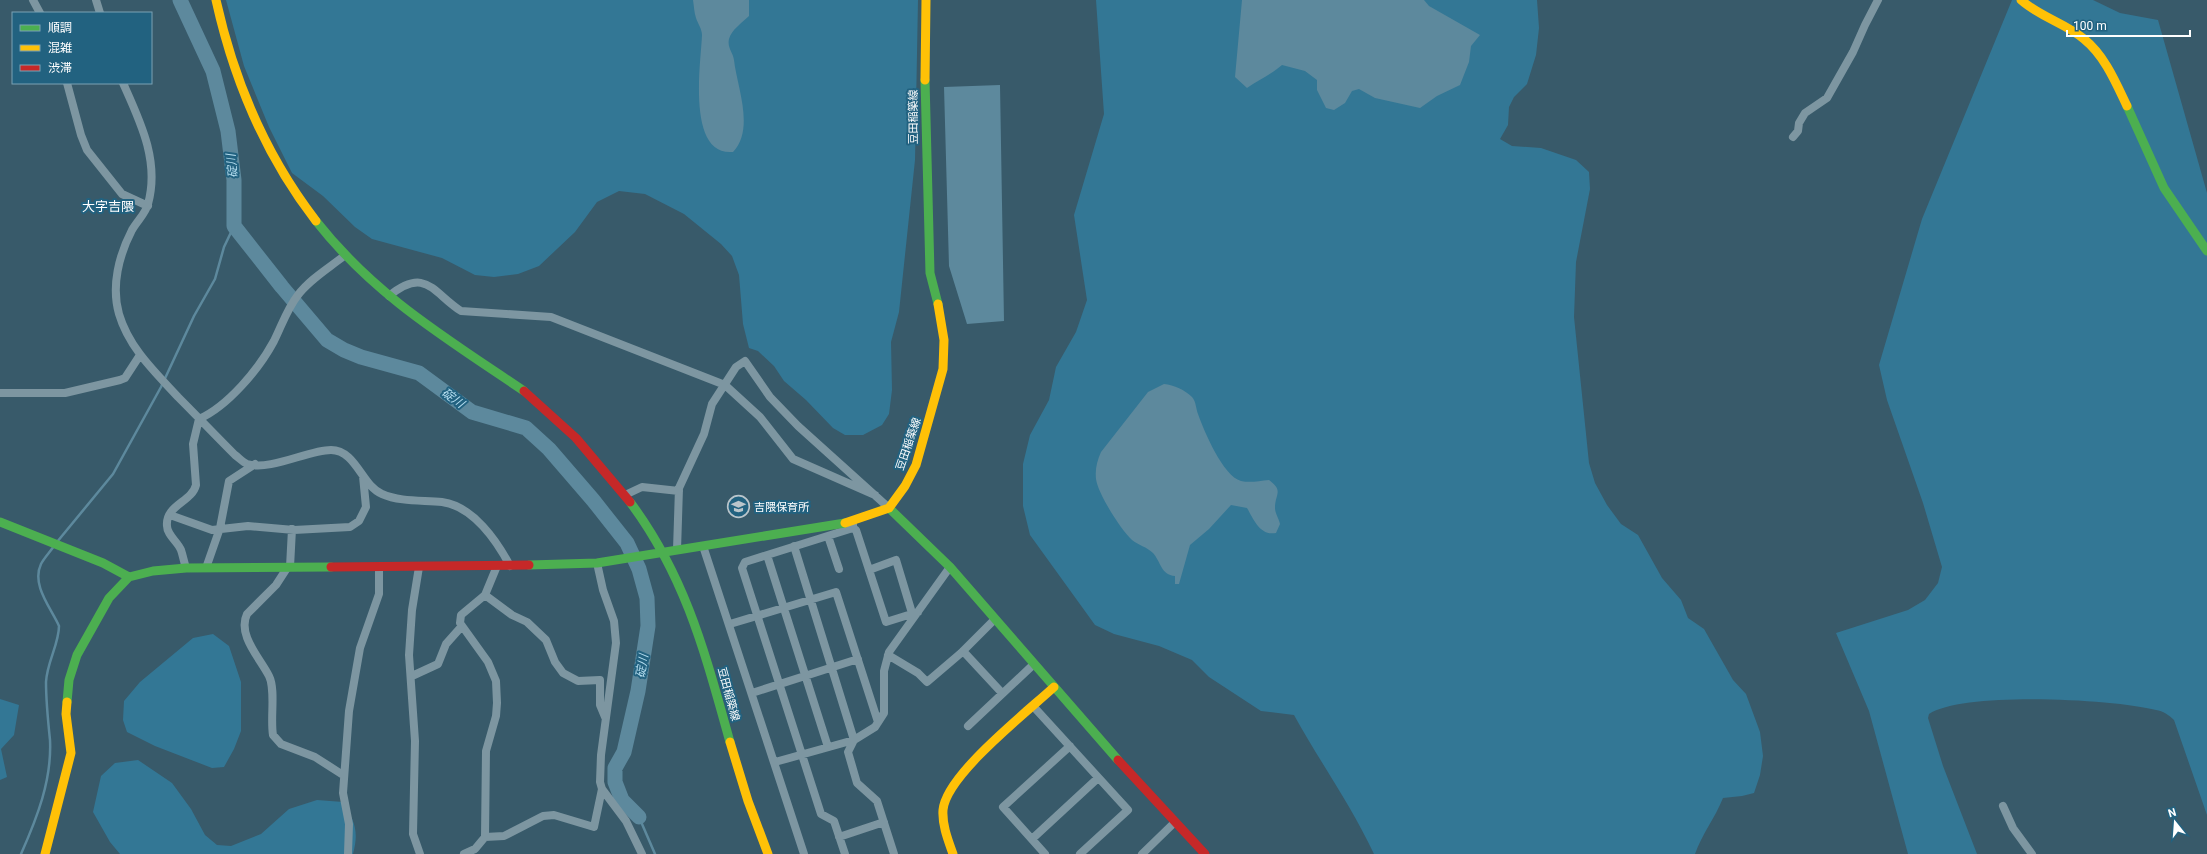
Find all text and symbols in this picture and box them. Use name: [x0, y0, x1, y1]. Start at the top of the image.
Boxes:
legend: [12, 12, 152, 84]
scale bar: [2067, 12, 2190, 38]
text: 100 m: [2073, 19, 2107, 33]
text: 順調: [48, 21, 72, 35]
text: 混雑: [48, 41, 72, 55]
text: 渋滞: [48, 61, 72, 75]
street label: 豆田稲築線: [907, 90, 920, 145]
water label: 碇川: [224, 151, 240, 179]
district label: 大字吉隈: [82, 199, 134, 214]
water label: 碇川: [439, 385, 468, 412]
street label: 豆田稲築線: [893, 416, 924, 472]
school or university icon: 吉隈保育所: [726, 494, 752, 520]
place label: 吉隈保育所: [754, 501, 810, 514]
water label: 碇川: [633, 651, 651, 679]
street label: 豆田稲築線: [715, 666, 742, 722]
north arrow: [2155, 802, 2195, 842]
text: N: [2167, 805, 2178, 820]

